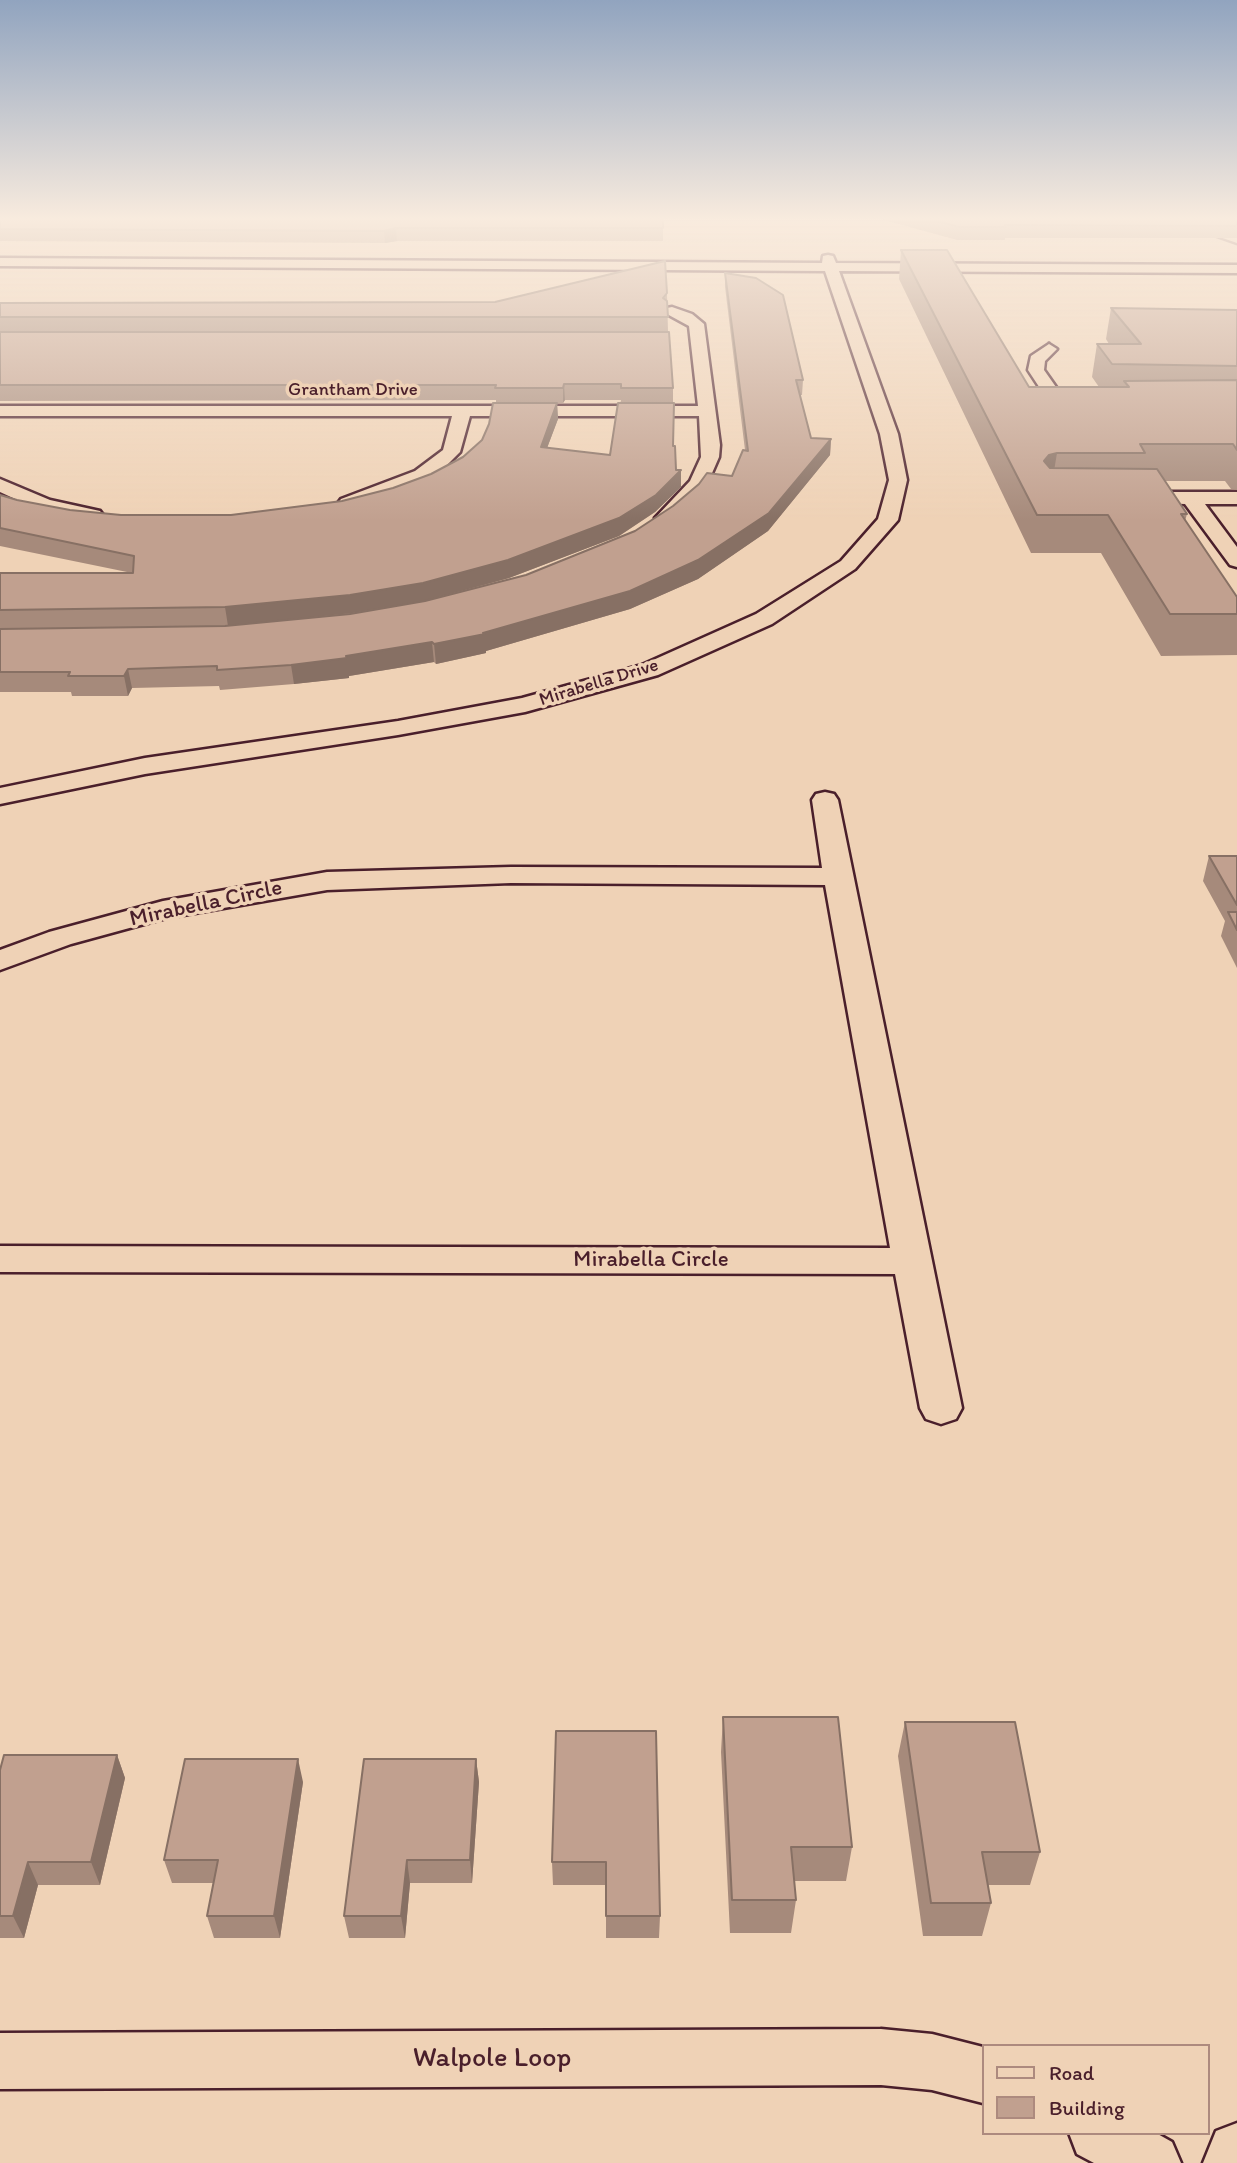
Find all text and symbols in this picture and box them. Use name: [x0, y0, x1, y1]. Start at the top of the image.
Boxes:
street label: Grantham Drive: [288, 379, 418, 401]
street label: Mirabella Drive: [537, 654, 661, 712]
street label: Mirabella Circle: [127, 874, 285, 934]
street label: Mirabella Circle: [573, 1246, 729, 1274]
street label: Walpole Loop: [413, 2042, 571, 2076]
legend: [982, 2044, 1209, 2135]
text: Road: [1049, 2060, 1094, 2085]
text: Building: [1049, 2095, 1125, 2120]

